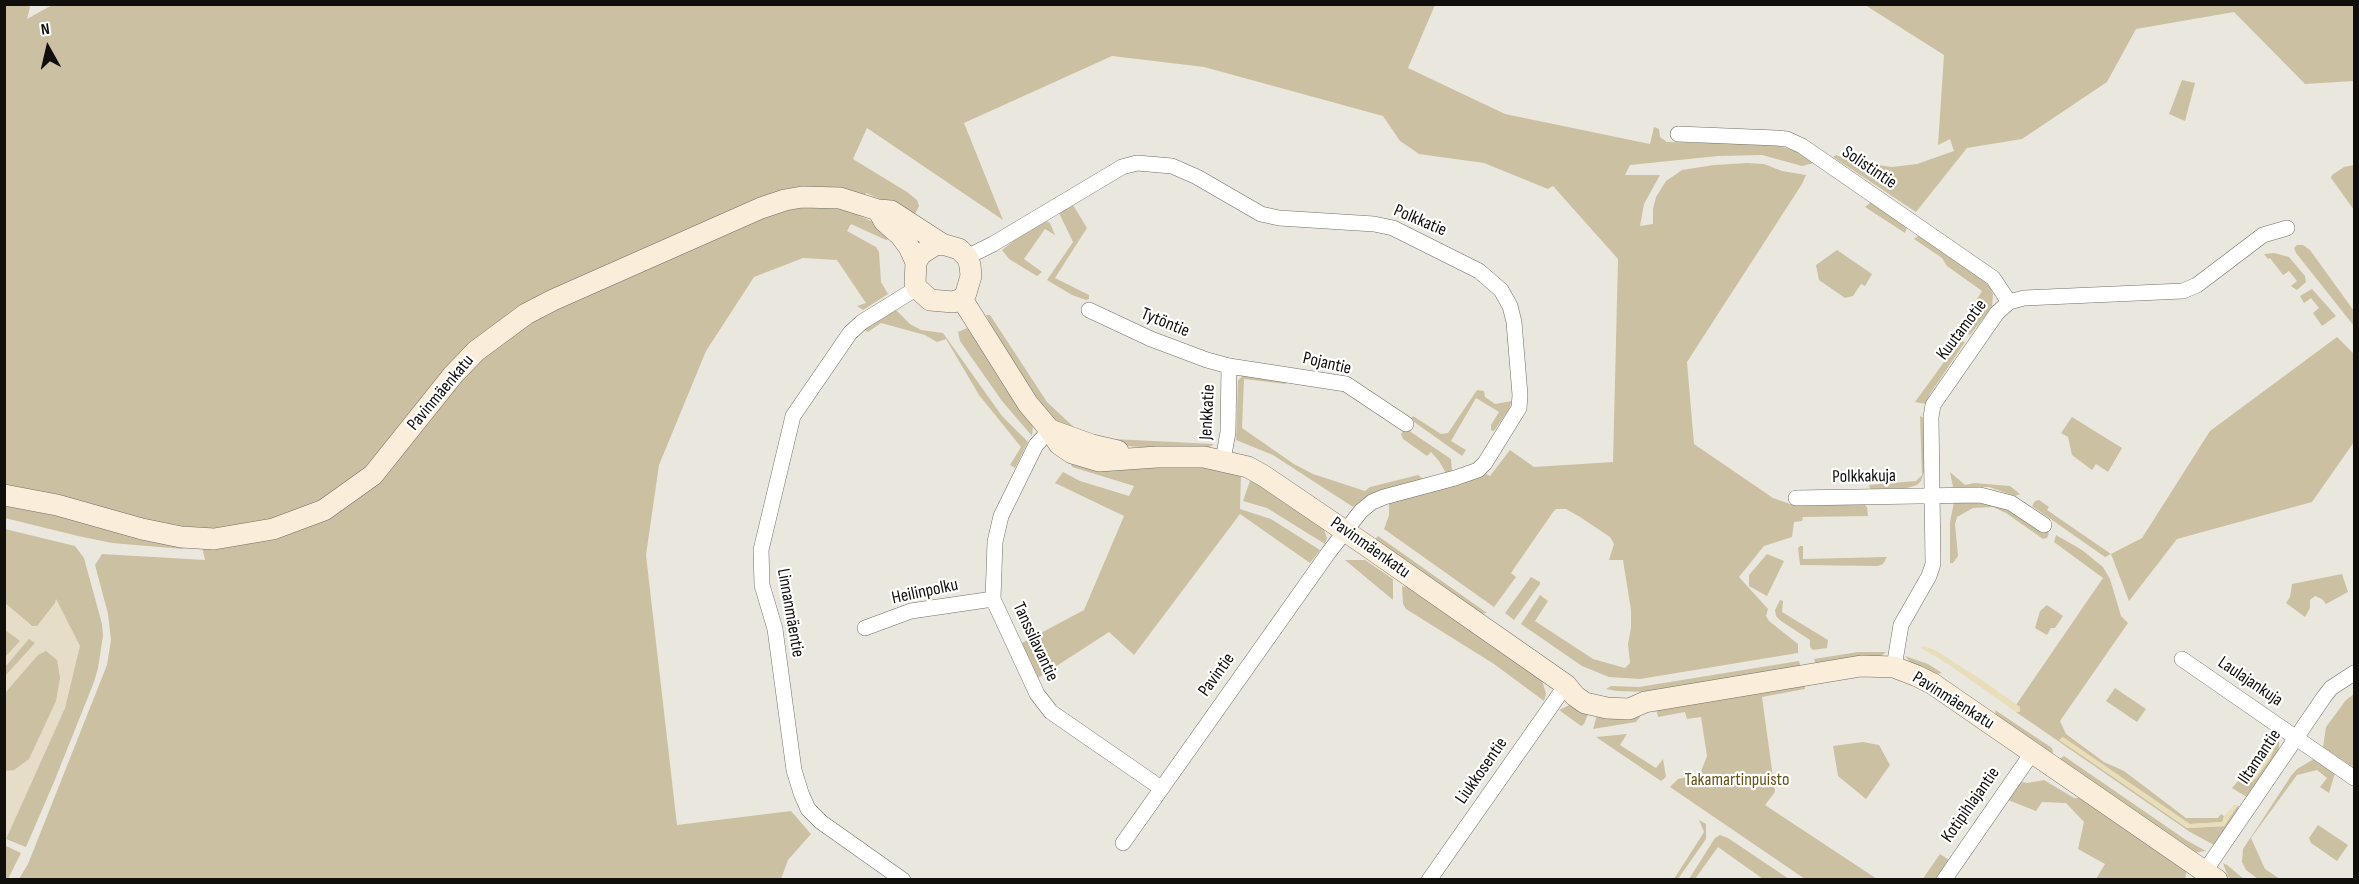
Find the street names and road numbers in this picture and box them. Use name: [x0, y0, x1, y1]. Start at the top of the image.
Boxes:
street label: Solistintie: [1837, 142, 1901, 194]
street label: Polkkatie: [1390, 200, 1450, 242]
street label: Kuutamotie: [1932, 295, 1992, 365]
street label: Tytöntie: [1138, 304, 1192, 342]
street label: Pojantie: [1301, 348, 1353, 380]
street label: Pavinmäenkatu: [403, 351, 479, 435]
street label: Jenkkatie: [1196, 384, 1220, 440]
street label: Polkkakuja: [1832, 466, 1896, 488]
street label: Pavinmäenkatu: [1326, 513, 1414, 583]
street label: Linnanmäentie: [772, 567, 808, 659]
street label: Heilinpolku: [890, 574, 960, 610]
street label: Tanssilavantie: [1007, 599, 1063, 685]
street label: Pavintie: [1194, 649, 1240, 701]
street label: Laulajankuja: [2213, 652, 2287, 712]
street label: Pavinmäenkatu: [1908, 667, 1998, 735]
street label: Iltamantie: [2234, 725, 2286, 789]
street label: Liukkosentie: [1451, 734, 1513, 808]
street label: Kotipihlajantie: [1937, 763, 2005, 847]

